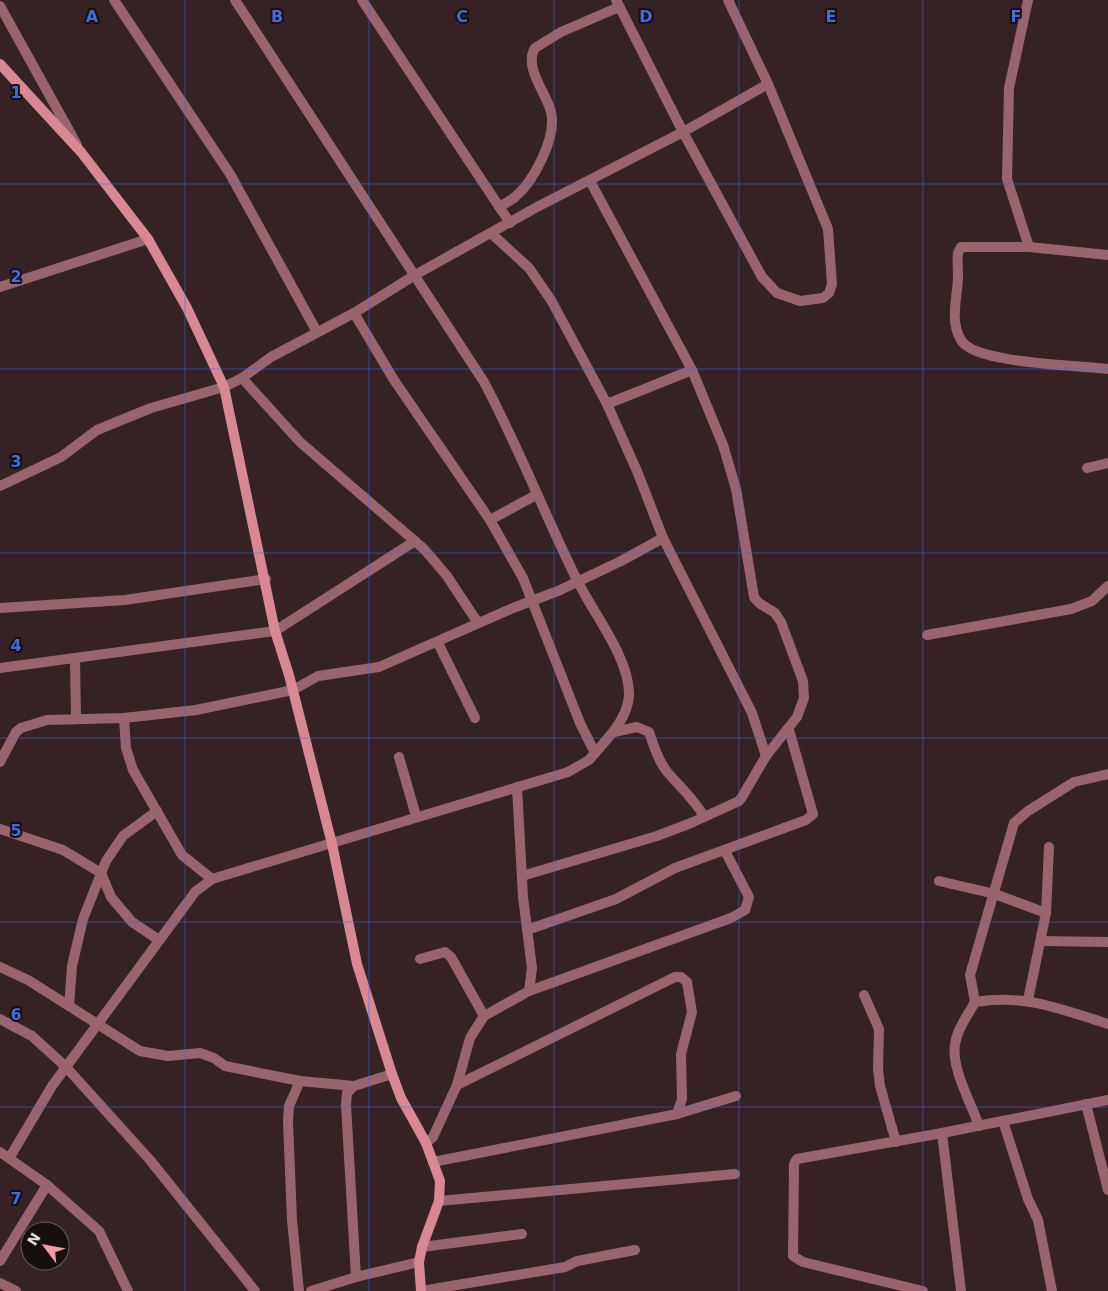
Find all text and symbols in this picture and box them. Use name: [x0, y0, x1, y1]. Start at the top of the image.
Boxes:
text: A: [86, 7, 99, 26]
text: B: [271, 7, 283, 26]
text: C: [456, 7, 468, 26]
text: D: [639, 7, 653, 26]
text: E: [826, 7, 836, 26]
text: F: [1011, 7, 1021, 26]
text: 1: [10, 83, 22, 102]
text: 2: [10, 267, 22, 286]
text: 3: [10, 452, 22, 471]
text: 4: [10, 636, 22, 655]
text: 5: [10, 821, 22, 840]
text: 6: [10, 1005, 22, 1024]
text: 7: [10, 1189, 22, 1208]
north arrow: [20, 1221, 70, 1271]
text: N: [24, 1230, 44, 1248]

